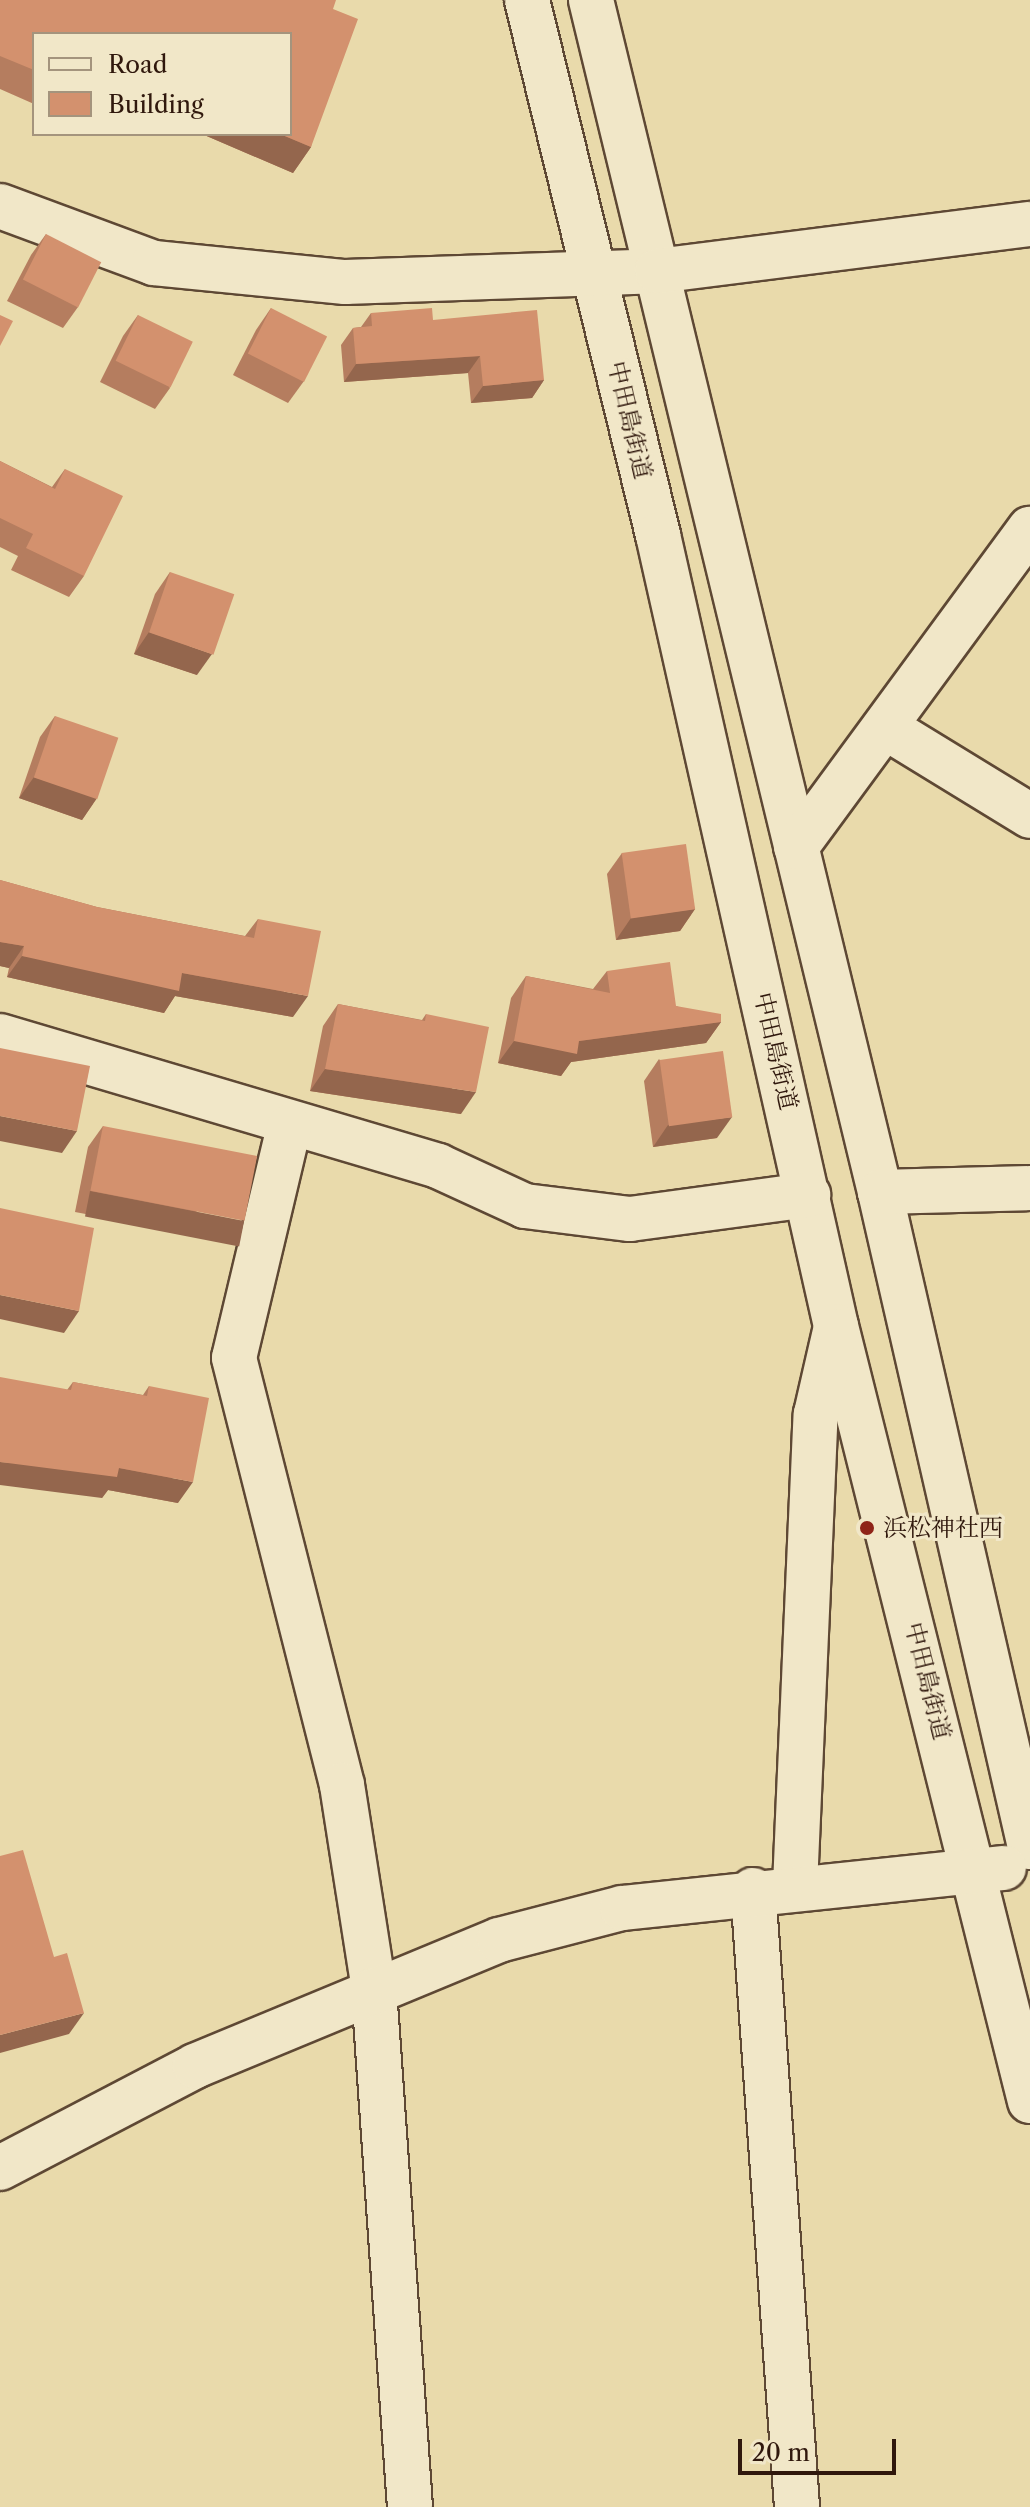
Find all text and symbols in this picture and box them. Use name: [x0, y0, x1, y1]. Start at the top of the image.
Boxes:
legend: [32, 32, 292, 136]
text: Road: [108, 50, 167, 79]
text: Building: [108, 90, 204, 119]
street label: 中田島街道: [602, 358, 658, 482]
street label: 中田島街道: [748, 989, 804, 1113]
place label: 浜松神社西: [883, 1514, 1003, 1542]
marker: 浜松神社西: [858, 1519, 876, 1537]
street label: 中田島街道: [900, 1619, 956, 1743]
scale bar: [742, 2423, 900, 2473]
text: 20 m: [752, 2438, 810, 2467]

